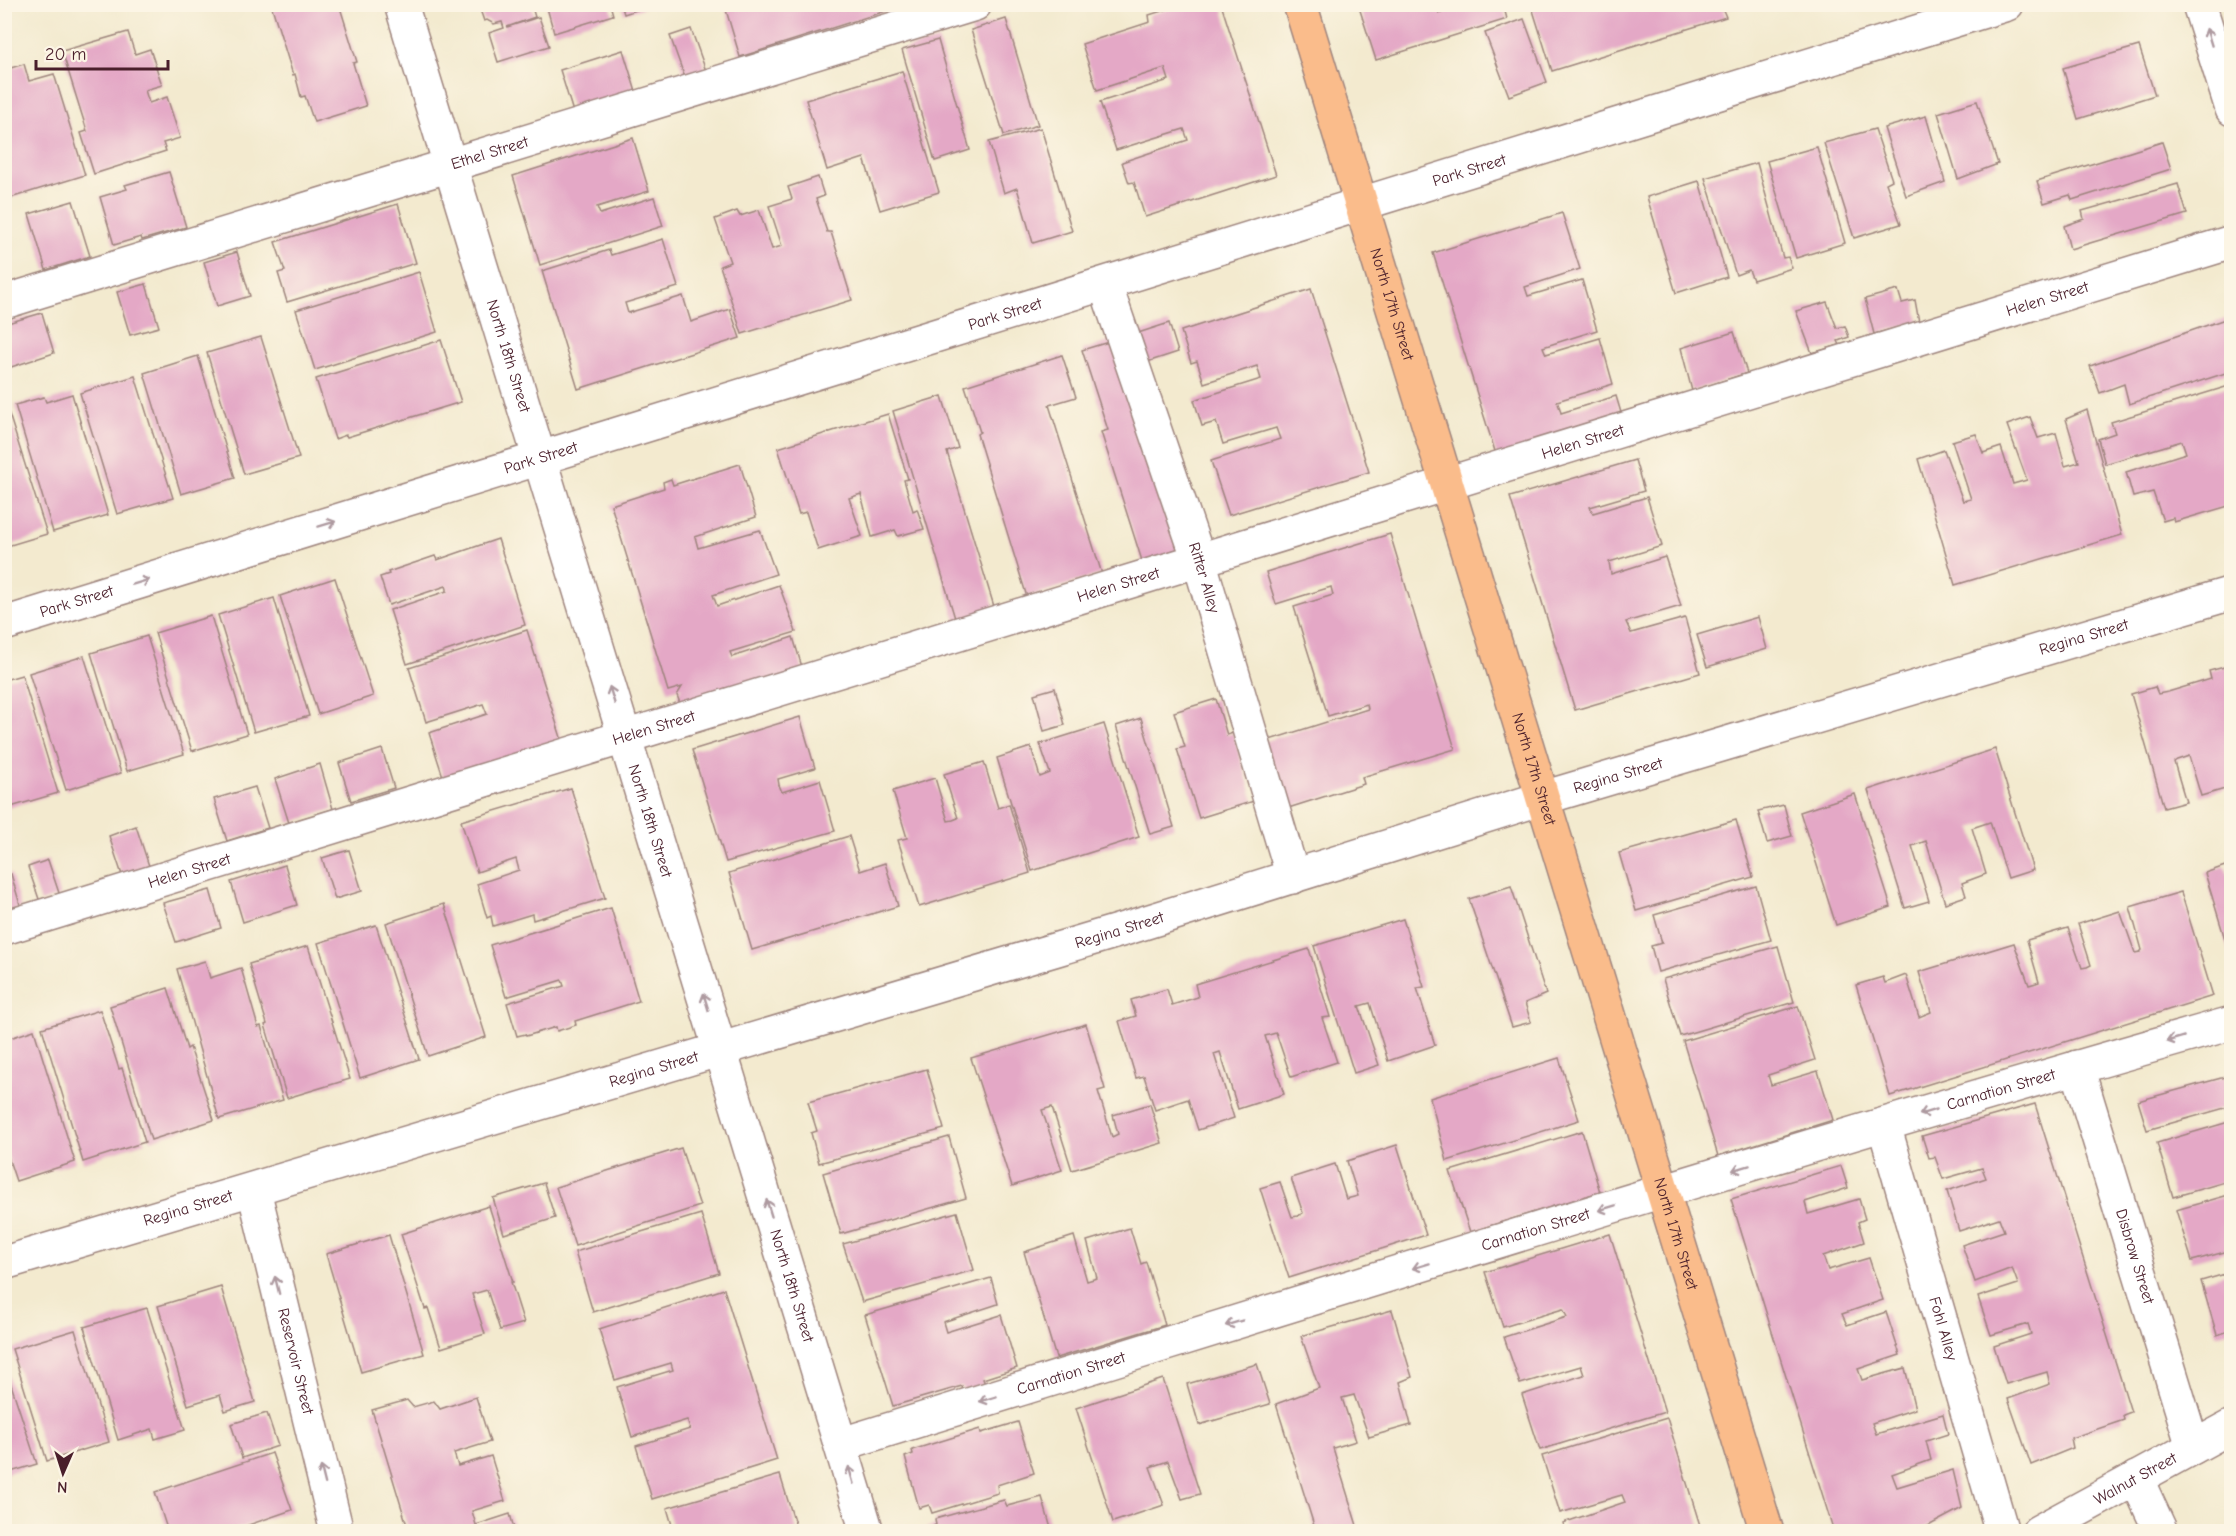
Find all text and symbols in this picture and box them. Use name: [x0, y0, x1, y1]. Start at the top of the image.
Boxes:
one-way arrow: [2203, 28, 2214, 47]
scale bar: [36, 33, 168, 71]
text: 20 m: [45, 44, 86, 65]
street label: Ethel Street: [449, 133, 531, 173]
street label: Park Street: [1430, 150, 1509, 190]
street label: North 17th Street: [1366, 246, 1418, 363]
street label: Helen Street: [2004, 278, 2091, 320]
street label: Park Street: [966, 294, 1045, 334]
street label: North 18th Street: [483, 297, 534, 415]
street label: Helen Street: [1539, 421, 1627, 463]
street label: Park Street: [502, 438, 580, 478]
one-way arrow: [317, 518, 336, 529]
street label: Ritter Alley: [1185, 540, 1224, 616]
street label: Helen Street: [1075, 564, 1162, 606]
one-way arrow: [131, 576, 150, 587]
street label: Park Street: [38, 582, 116, 621]
street label: Regina Street: [2037, 615, 2131, 659]
one-way arrow: [606, 686, 617, 705]
street label: Helen Street: [610, 707, 698, 749]
street label: North 17th Street: [1508, 711, 1560, 828]
street label: Regina Street: [1571, 754, 1665, 797]
street label: North 18th Street: [624, 762, 676, 880]
street label: Helen Street: [146, 850, 233, 892]
street label: Regina Street: [1073, 908, 1167, 952]
one-way arrow: [700, 993, 711, 1012]
one-way arrow: [2166, 1034, 2185, 1045]
street label: Regina Street: [607, 1047, 701, 1091]
street label: Carnation Street: [1944, 1065, 2058, 1114]
one-way arrow: [1919, 1107, 1938, 1118]
one-way arrow: [1732, 1163, 1751, 1174]
street label: North 17th Street: [1650, 1176, 1702, 1293]
street label: Regina Street: [141, 1186, 235, 1230]
one-way arrow: [763, 1199, 774, 1218]
one-way arrow: [1598, 1203, 1617, 1214]
street label: Carnation Street: [1479, 1204, 1593, 1255]
street label: Disbrow Street: [2112, 1207, 2158, 1306]
street label: North 18th Street: [766, 1227, 818, 1345]
one-way arrow: [1412, 1261, 1431, 1272]
one-way arrow: [271, 1276, 283, 1295]
street label: Fohl Alley: [1925, 1295, 1961, 1364]
street label: Reservoir Street: [274, 1306, 317, 1416]
one-way arrow: [1225, 1318, 1244, 1329]
street label: Carnation Street: [1015, 1348, 1128, 1398]
one-way arrow: [979, 1394, 998, 1405]
north arrow: [33, 1443, 93, 1503]
street label: Walnut Street: [2091, 1449, 2180, 1509]
one-way arrow: [317, 1465, 329, 1484]
one-way arrow: [845, 1466, 856, 1485]
text: N: [57, 1478, 68, 1496]

